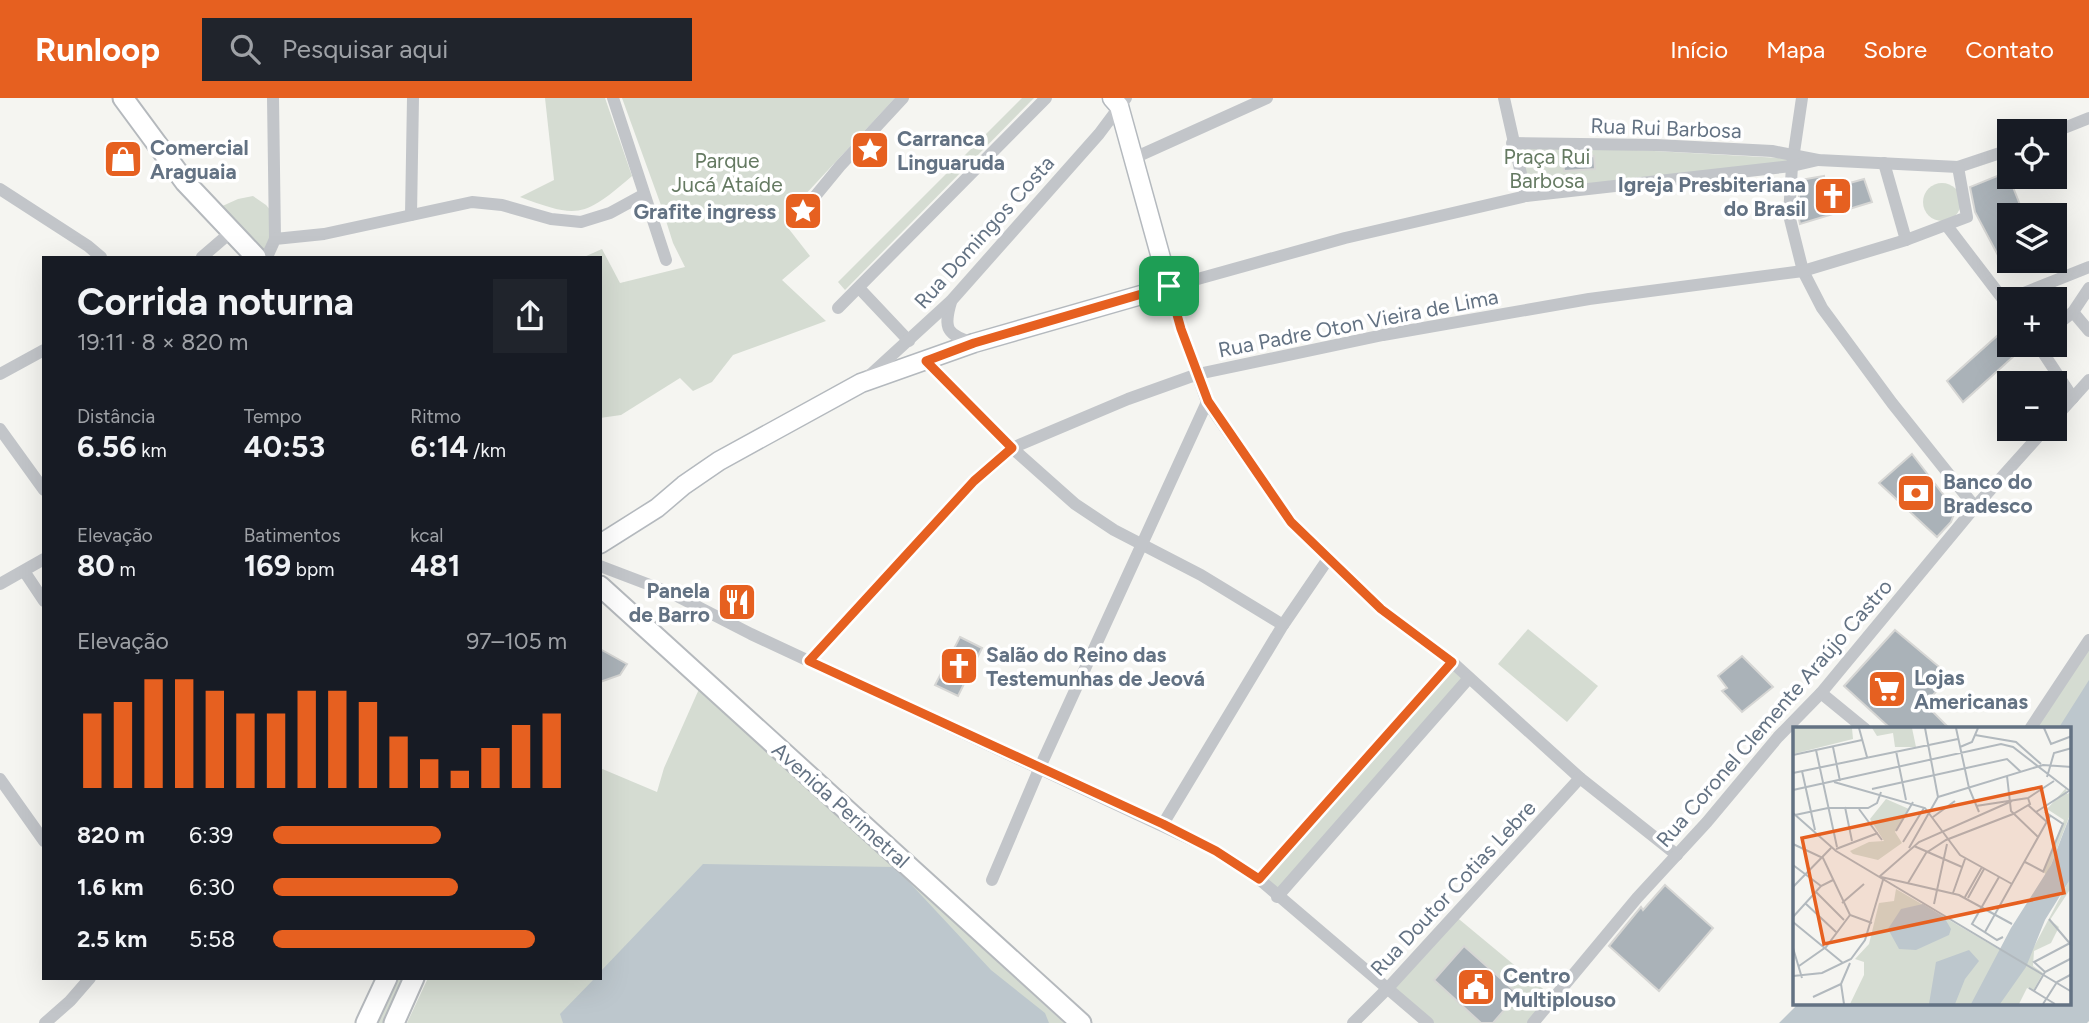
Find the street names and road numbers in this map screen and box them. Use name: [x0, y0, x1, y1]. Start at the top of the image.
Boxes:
street label: Rua Rui Barbosa: [1590, 113, 1742, 143]
street label: Rua Domingos Costa: [909, 150, 1059, 314]
street label: Rua Padre Oton Vieira de Lima: [1216, 284, 1500, 362]
street label: Rua Coronel Clemente Araújo Castro: [1651, 574, 1897, 852]
street label: Avenida Perimetral: [767, 737, 915, 873]
street label: Rua Doutor Cotias Lebre: [1365, 795, 1541, 981]

